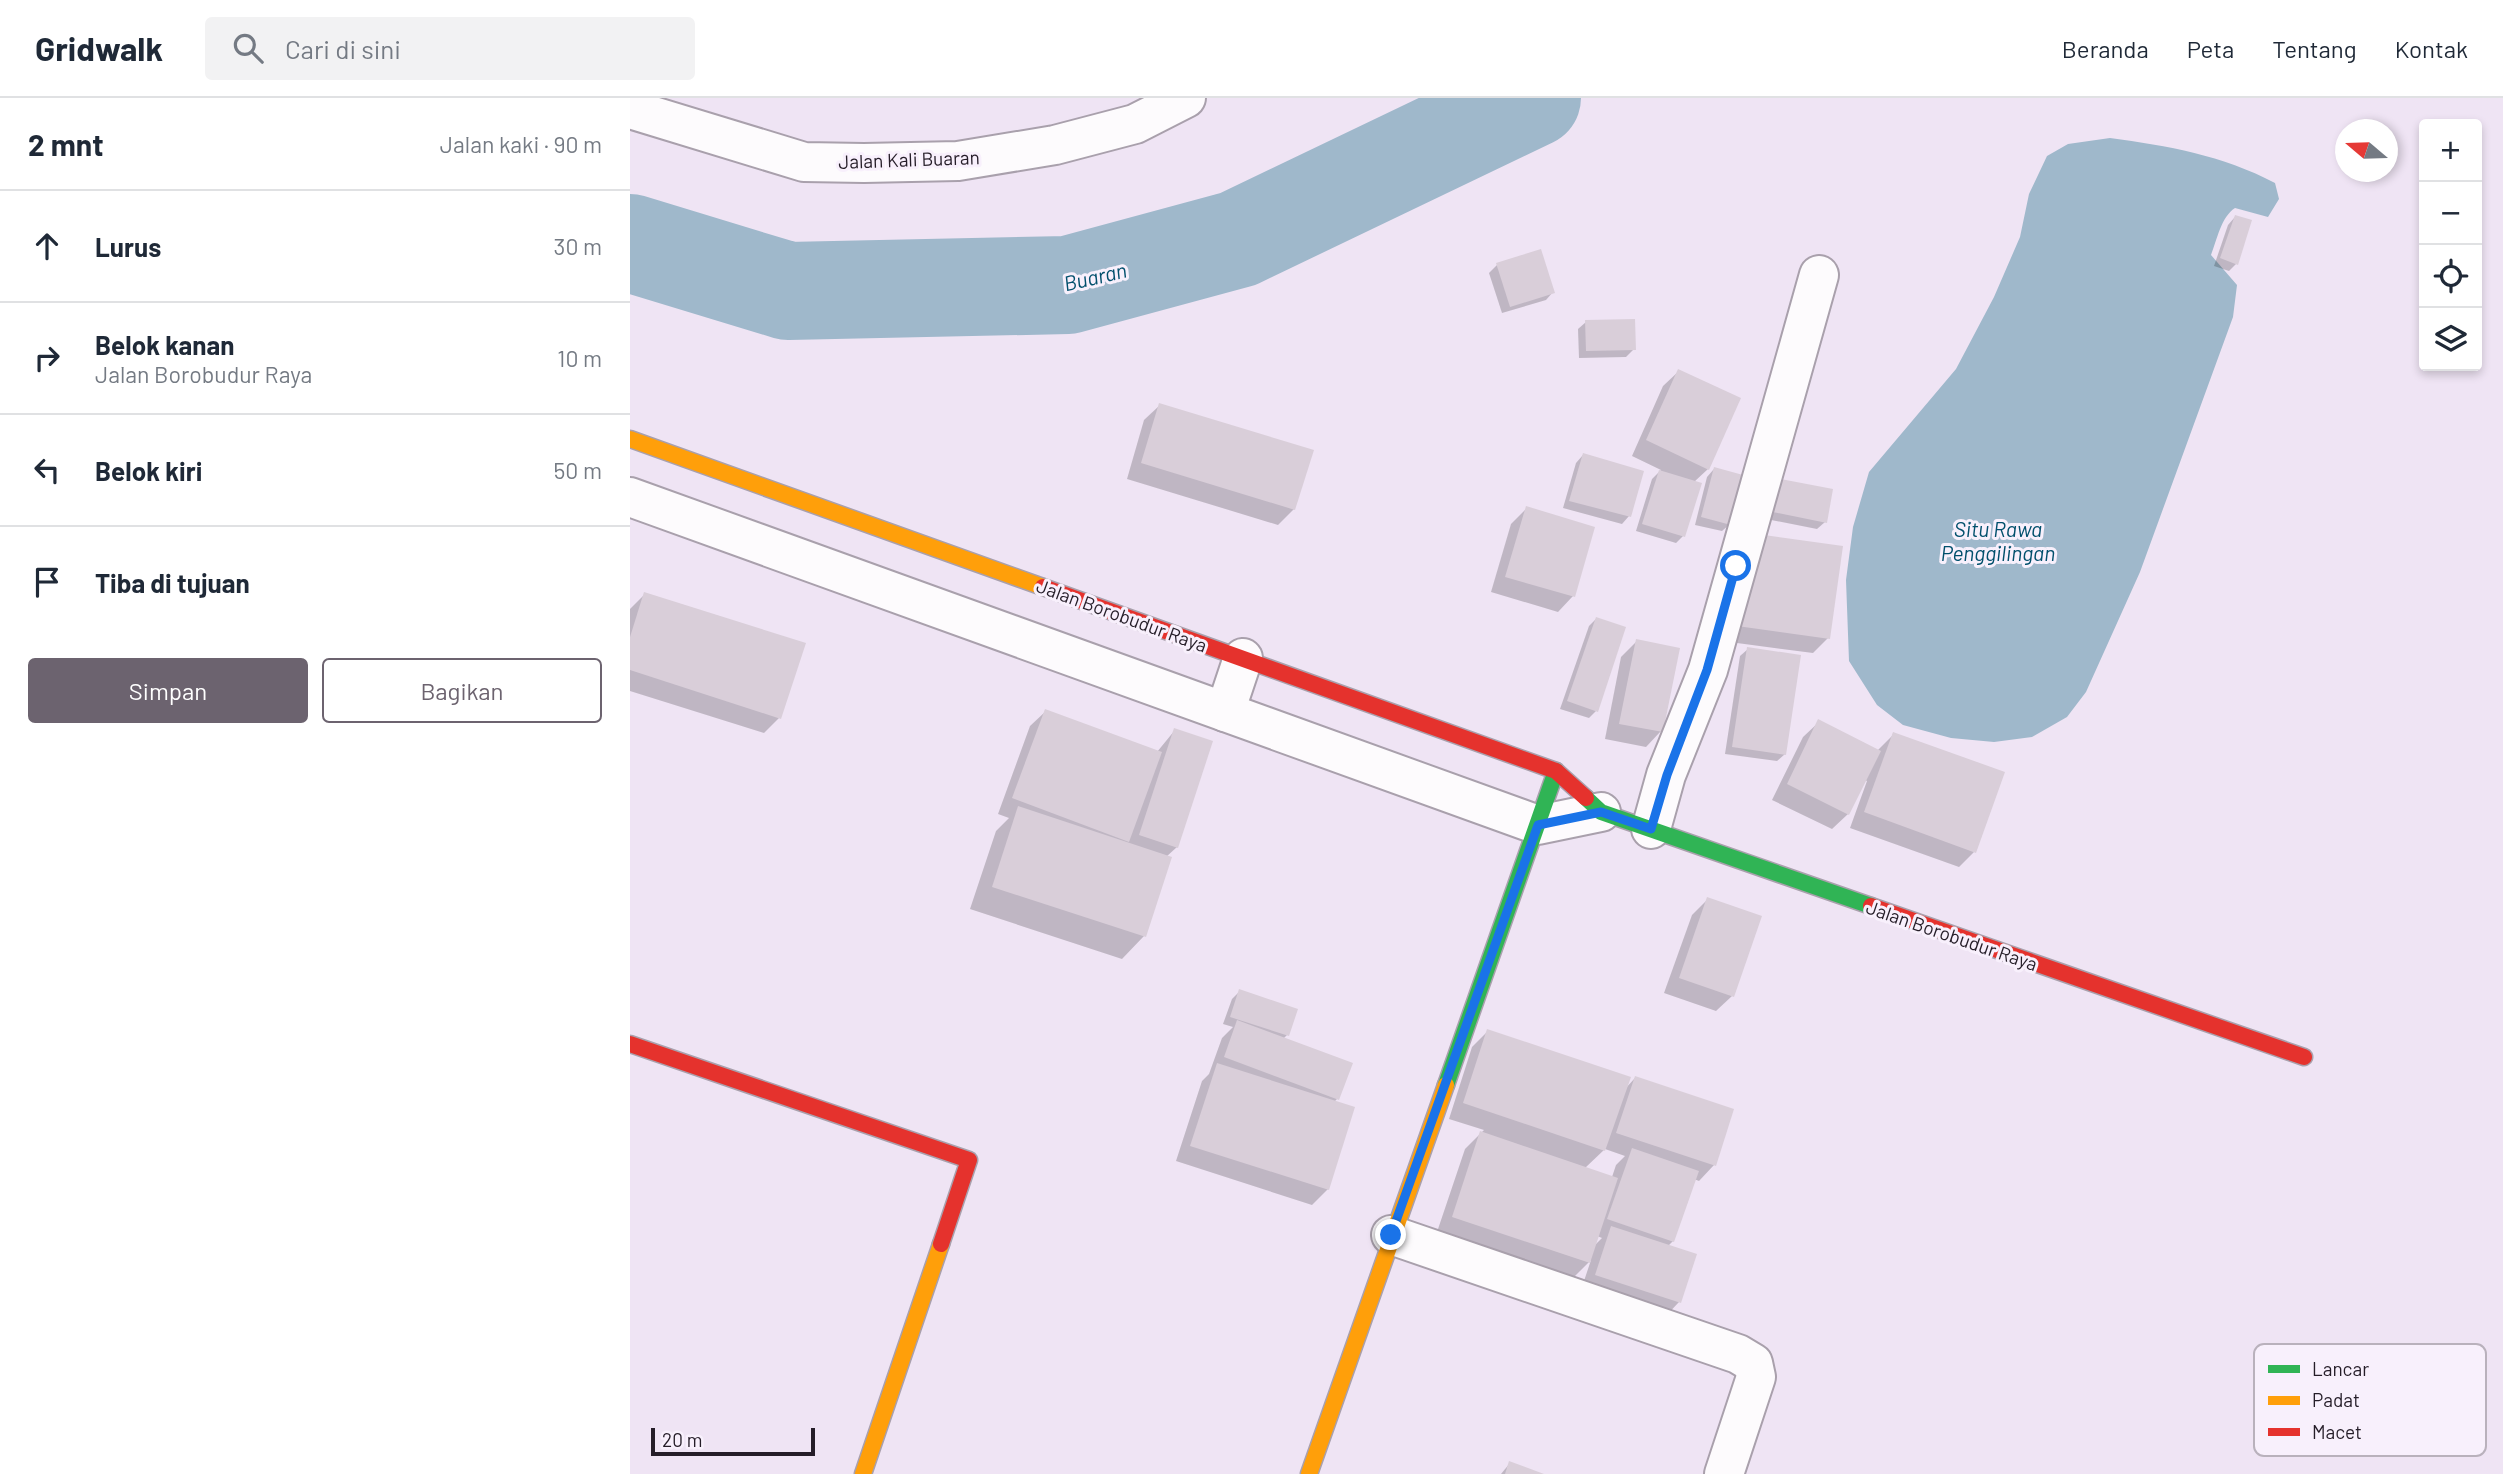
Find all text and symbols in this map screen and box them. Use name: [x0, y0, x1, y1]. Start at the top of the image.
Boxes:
search box: [205, 17, 695, 80]
text: Gridwalk: [35, 28, 163, 68]
icon: search: [229, 29, 267, 67]
text: Cari di sini: [285, 33, 401, 64]
text: Beranda: [2062, 34, 2149, 63]
text: Peta: [2187, 34, 2234, 63]
text: Tentang: [2272, 34, 2357, 63]
text: Kontak: [2395, 34, 2468, 63]
north arrow: [2335, 119, 2398, 182]
map controls: [2419, 119, 2482, 371]
button: +: [2419, 119, 2482, 182]
text: 2 mnt: [28, 126, 104, 162]
text: Jalan kaki · 90 m: [440, 130, 602, 158]
street label: Jalan Kali Buaran: [838, 145, 980, 173]
button: −: [2419, 182, 2482, 245]
icon: ahead: [28, 227, 66, 265]
text: Lurus: [95, 231, 161, 262]
text: 30 m: [554, 232, 602, 260]
button: locate: [2419, 245, 2482, 308]
water label: Buaran: [1061, 257, 1129, 295]
button: layers: [2419, 308, 2482, 371]
text: Belok kanan: [95, 329, 234, 360]
icon: right: [28, 339, 66, 377]
text: 10 m: [557, 344, 602, 372]
text: Jalan Borobudur Raya: [95, 360, 312, 388]
icon: left: [28, 451, 66, 489]
text: Belok kiri: [95, 455, 202, 486]
text: 50 m: [554, 456, 602, 484]
water label: Situ Rawa Penggilingan: [1941, 516, 2055, 565]
route start: [1720, 550, 1751, 581]
icon: arrive: [28, 563, 66, 601]
text: Tiba di tujuan: [95, 567, 250, 598]
street label: Jalan Borobudur Raya: [1034, 573, 1210, 657]
button: Simpan: [28, 658, 308, 723]
button: Bagikan: [322, 658, 602, 723]
street label: Jalan Borobudur Raya: [1863, 895, 2041, 975]
route end: [1375, 1219, 1406, 1250]
legend: [2254, 1344, 2486, 1456]
text: Lancar: [2312, 1357, 2369, 1380]
text: Padat: [2312, 1388, 2360, 1411]
text: Macet: [2312, 1420, 2362, 1443]
scale bar: [651, 1425, 816, 1457]
text: 20 m: [662, 1428, 702, 1451]

